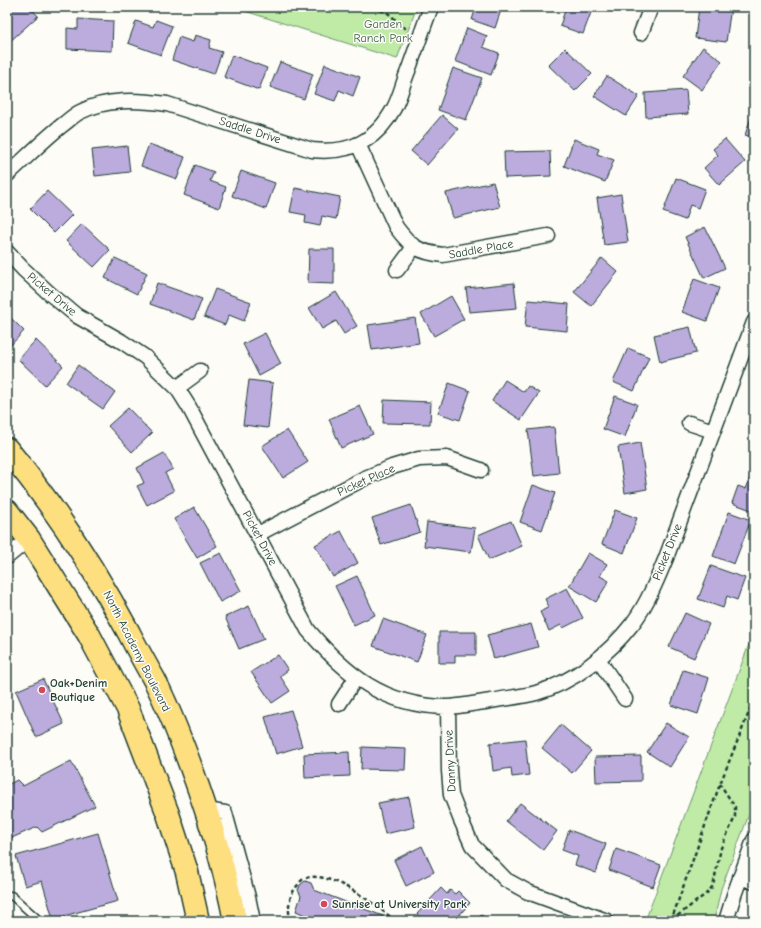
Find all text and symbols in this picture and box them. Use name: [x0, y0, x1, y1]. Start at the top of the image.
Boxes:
park label: Garden Ranch Park: [353, 17, 413, 45]
street label: Saddle Drive: [217, 113, 283, 147]
street label: Saddle Place: [448, 236, 514, 262]
street label: Picket Drive: [24, 269, 80, 319]
street label: Picket Place: [335, 461, 397, 499]
street label: Picket Drive: [240, 508, 280, 568]
street label: Picket Drive: [649, 522, 685, 582]
street label: North Academy Boulevard: [100, 588, 174, 714]
place label: Oak+Denim Boutique: [50, 676, 107, 704]
marker: Oak+Denim Boutique: [37, 685, 47, 695]
street label: Danny Drive: [441, 730, 459, 792]
place label: Sunrise at University Park: [332, 897, 467, 911]
marker: Sunrise at University Park: [319, 899, 329, 909]

